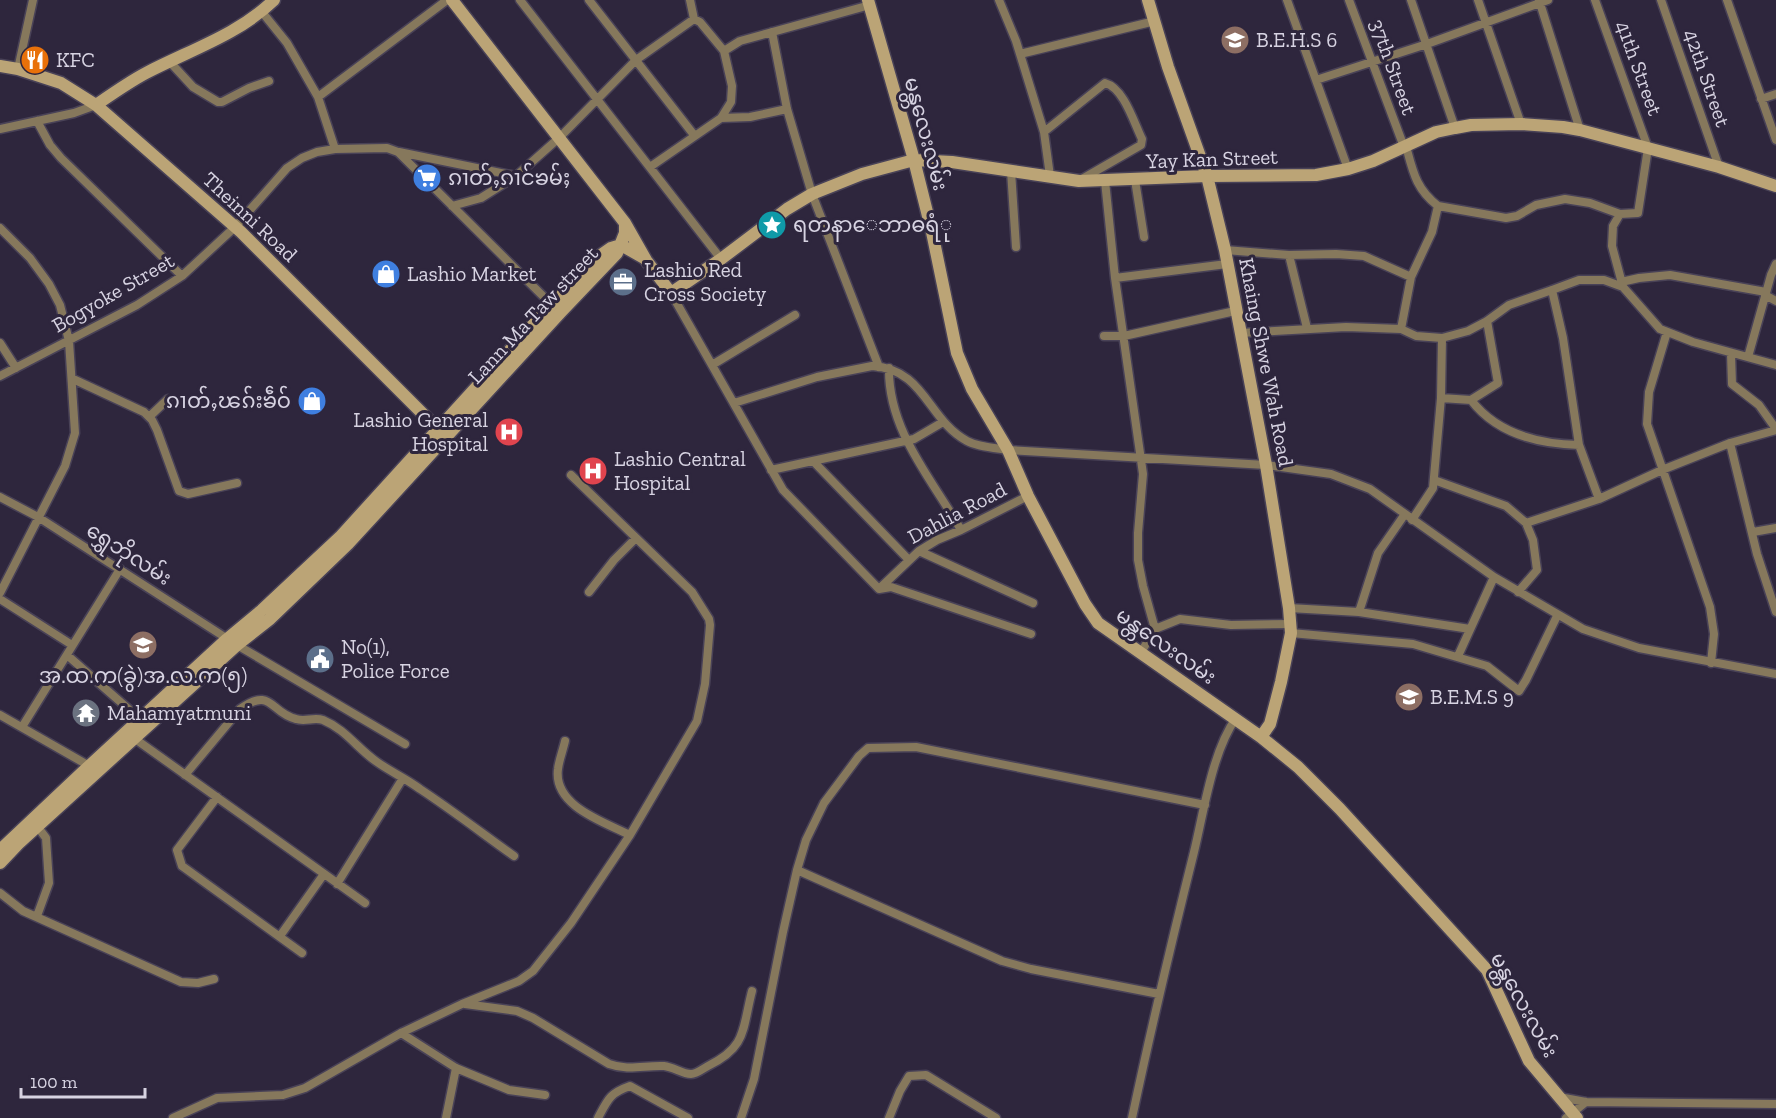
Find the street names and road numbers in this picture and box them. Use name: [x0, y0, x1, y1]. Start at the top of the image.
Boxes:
street label: 37th Street: [1365, 16, 1422, 118]
street label: 41th Street: [1611, 17, 1668, 119]
street label: 42th Street: [1679, 26, 1736, 130]
street label: မန္တလေးလမ်း: [895, 74, 957, 195]
street label: Yay Kan Street: [1145, 144, 1279, 173]
street label: Theinni Road: [198, 166, 303, 267]
street label: Lann Ma Taw street: [462, 240, 603, 389]
street label: Bogyoke Street: [47, 247, 178, 338]
street label: Khaing Shwe Wah Road: [1234, 255, 1299, 469]
street label: Dahlia Road: [903, 476, 1011, 549]
street label: ရွှေဘိုလမ်း: [79, 514, 178, 594]
street label: မန္တလေးလမ်း: [1109, 600, 1223, 693]
street label: မန္တလေးလမ်း: [1481, 946, 1566, 1064]

